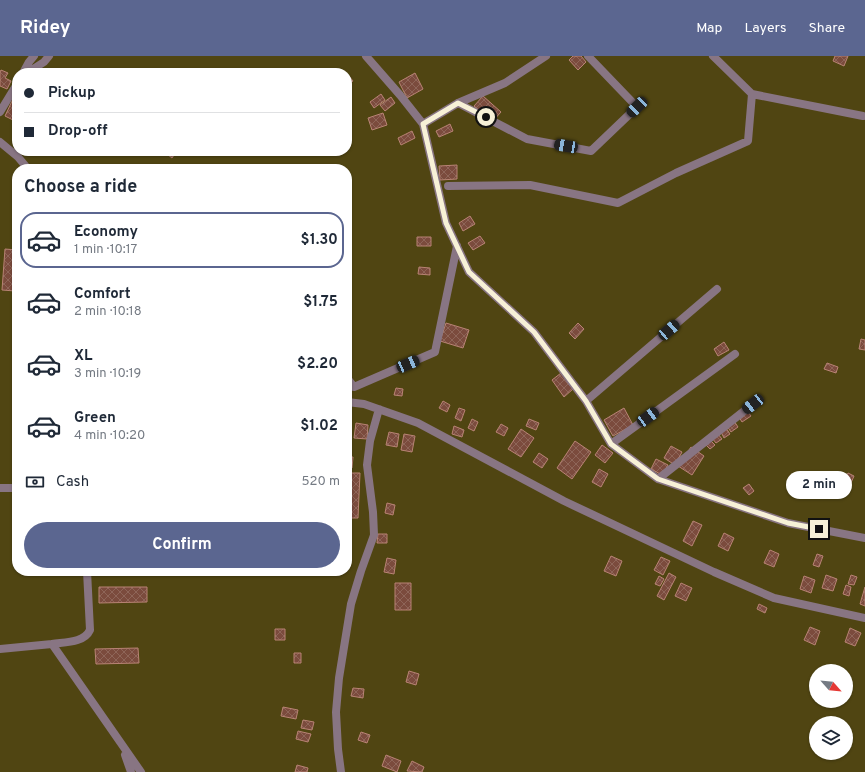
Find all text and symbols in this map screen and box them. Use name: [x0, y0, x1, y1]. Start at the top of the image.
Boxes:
text: Ridey: [20, 16, 70, 40]
text: Map: [696, 20, 722, 37]
text: Layers: [744, 20, 786, 37]
text: Share: [808, 20, 845, 37]
text: Pickup: [48, 84, 96, 103]
car: [624, 94, 650, 120]
route start: [477, 108, 495, 126]
text: Drop-off: [48, 122, 108, 141]
car: [553, 138, 579, 154]
text: Choose a ride: [24, 176, 137, 199]
icon: car: [26, 222, 62, 258]
text: Economy: [74, 223, 138, 242]
text: $1.30: [301, 231, 338, 250]
text: 1 min · 10:17: [74, 242, 137, 258]
icon: car: [26, 284, 62, 320]
text: Comfort: [74, 285, 131, 304]
text: $1.75: [303, 293, 338, 312]
text: 2 min · 10:18: [74, 304, 142, 320]
car: [656, 318, 682, 342]
icon: car: [26, 346, 62, 382]
text: XL: [74, 347, 92, 366]
car: [395, 354, 421, 374]
text: $2.20: [297, 355, 338, 374]
text: 3 min · 10:19: [74, 366, 141, 382]
car: [740, 392, 766, 416]
car: [635, 405, 661, 429]
icon: car: [26, 408, 62, 444]
text: Green: [74, 409, 116, 428]
text: $1.02: [300, 417, 338, 436]
text: 4 min · 10:20: [74, 428, 145, 444]
icon: cash: [24, 471, 46, 493]
callout: 2 min: [786, 471, 852, 499]
text: Cash: [56, 473, 89, 492]
text: 520 m: [302, 474, 340, 490]
text: 2 min: [802, 477, 836, 493]
route end: [810, 520, 828, 538]
button: Confirm: [24, 522, 340, 568]
north arrow: [809, 664, 853, 708]
map controls: [809, 664, 853, 760]
button: layers: [809, 716, 853, 760]

